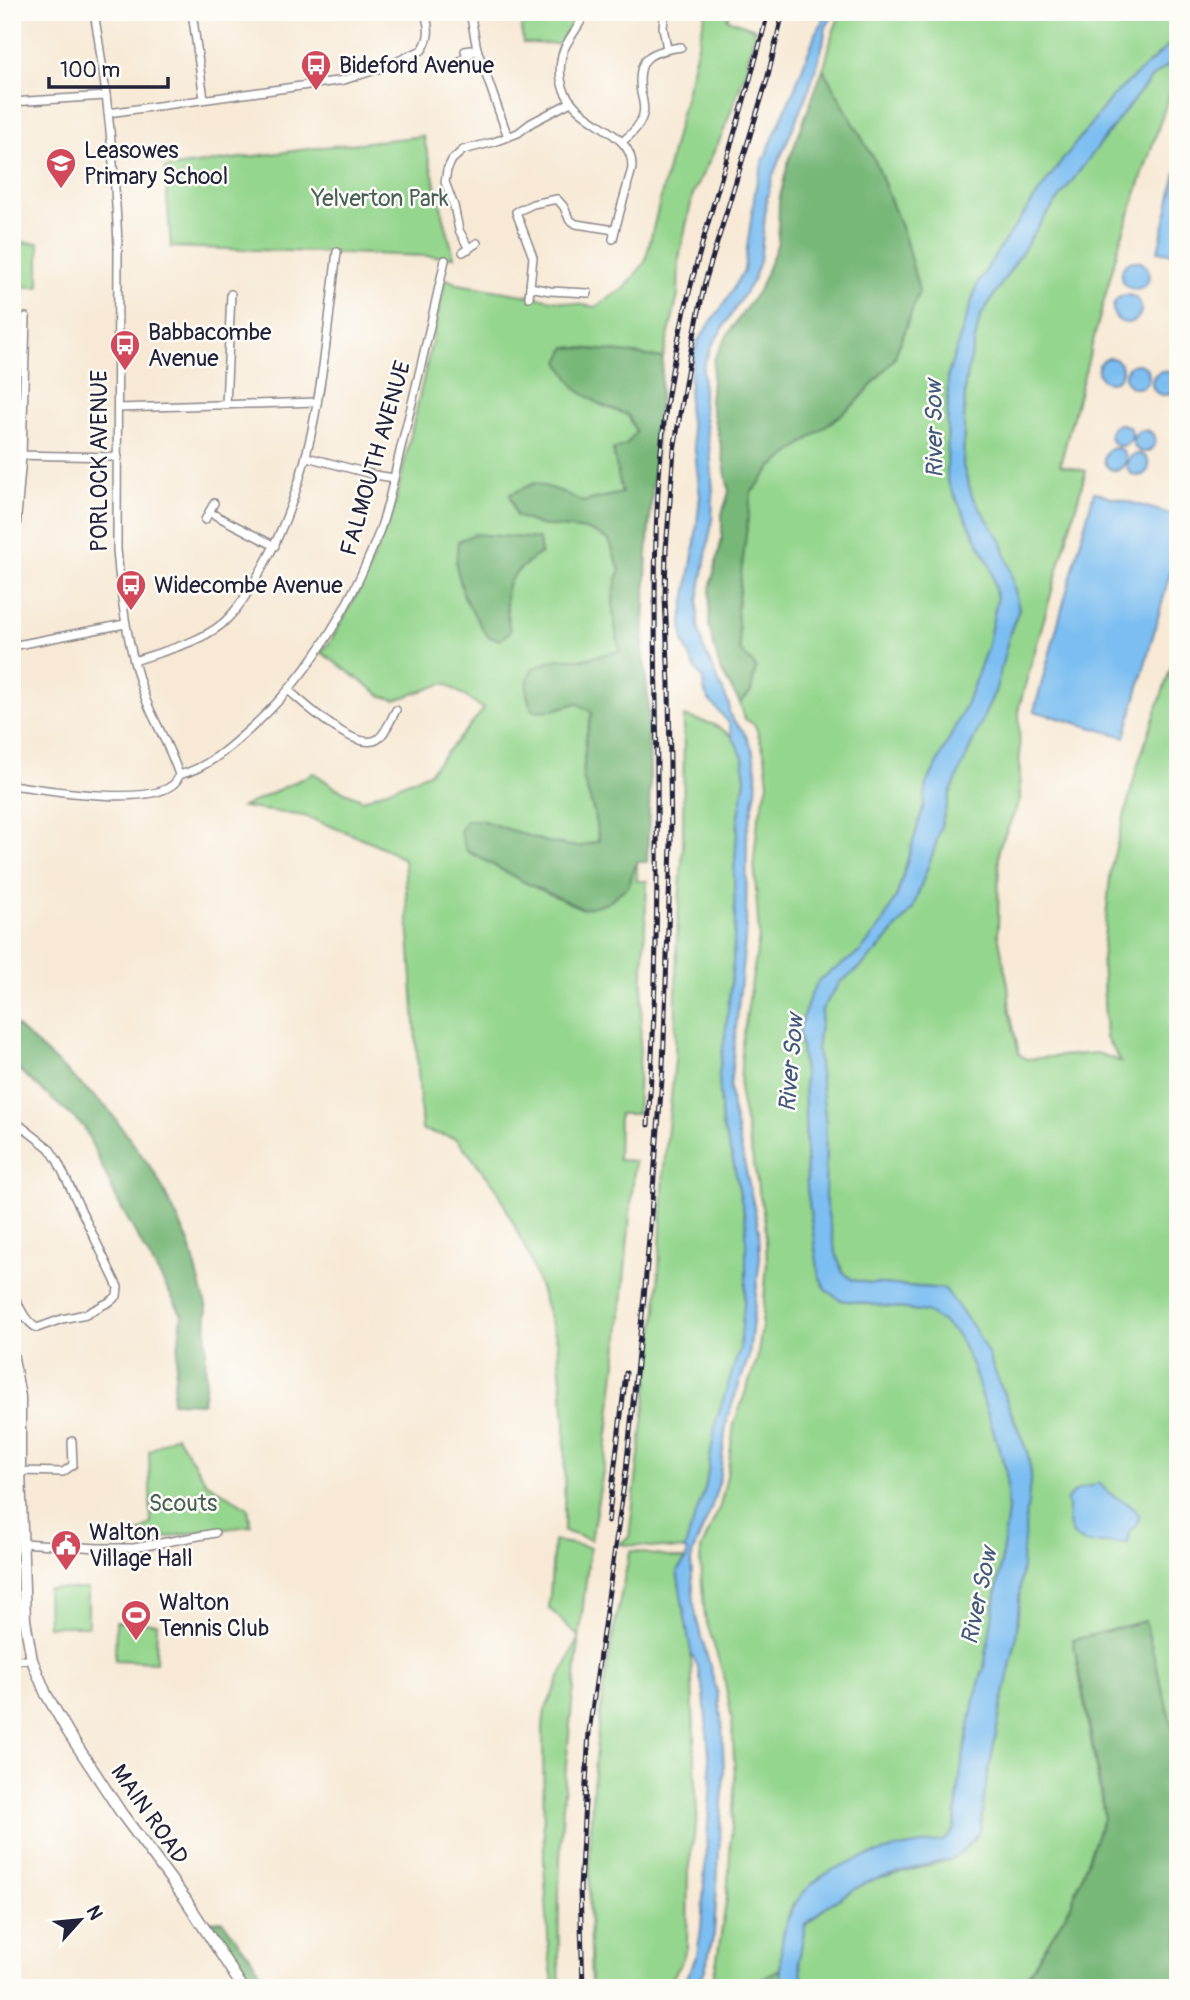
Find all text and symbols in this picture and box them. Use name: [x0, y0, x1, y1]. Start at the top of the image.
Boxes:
scale bar: [49, 46, 168, 90]
bus stop icon: Bideford Avenue: [299, 48, 333, 92]
place label: Bideford Avenue: [339, 51, 495, 80]
text: 100 m: [60, 57, 120, 84]
place label: Leasowes Primary School: [84, 136, 228, 191]
school or university icon: Leasowes Primary School: [44, 146, 78, 190]
park label: Yelverton Park: [310, 184, 449, 213]
place label: Babbacombe Avenue: [148, 318, 272, 373]
bus stop icon: Babbacombe Avenue: [108, 328, 142, 372]
street label: FALMOUTH AVENUE: [334, 357, 417, 559]
street label: PORLOCK AVENUE: [85, 370, 114, 552]
water label: River Sow: [919, 376, 950, 478]
bus stop icon: Widecombe Avenue: [114, 568, 148, 612]
place label: Widecombe Avenue: [154, 571, 343, 600]
water label: River Sow: [773, 1009, 811, 1113]
park label: Scouts: [149, 1489, 217, 1518]
place label: Walton Village Hall: [89, 1518, 193, 1573]
public building icon: Walton Village Hall: [49, 1528, 83, 1572]
water label: River Sow: [955, 1541, 1005, 1647]
place label: Walton Tennis Club: [159, 1588, 269, 1643]
sports icon: Walton Tennis Club: [119, 1598, 153, 1642]
street label: MAIN ROAD: [105, 1759, 195, 1870]
north arrow: [46, 1884, 116, 1954]
text: N: [81, 1902, 108, 1924]

